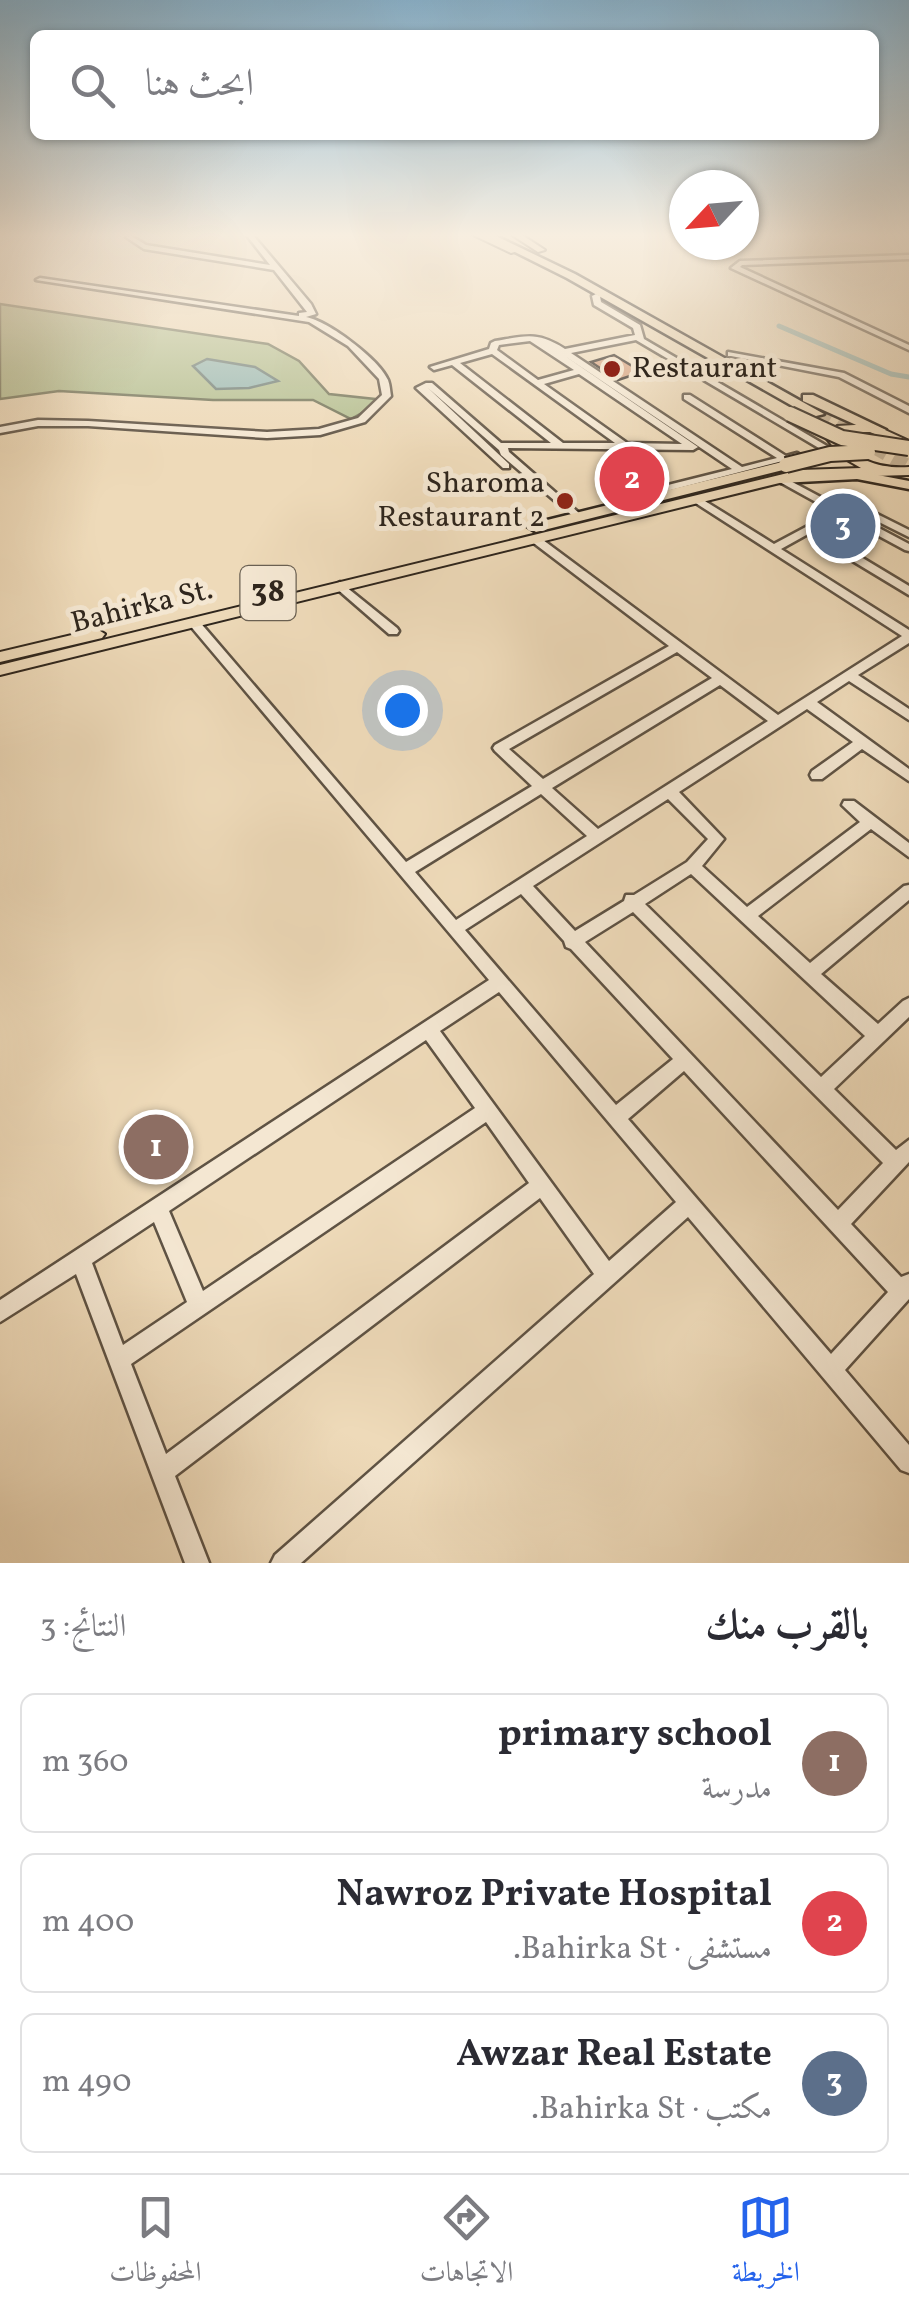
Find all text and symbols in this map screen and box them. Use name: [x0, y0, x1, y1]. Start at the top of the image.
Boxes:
search box: [30, 30, 879, 140]
icon: search: [65, 58, 120, 113]
text: ابحث هنا: [145, 59, 254, 112]
north arrow: [669, 170, 759, 260]
place label: Restaurant: [632, 348, 777, 390]
marker: Restaurant: [601, 358, 623, 380]
pin: 2: [600, 442, 664, 516]
place label: Sharoma Restaurant 2: [378, 463, 545, 539]
pin: 3: [810, 488, 876, 564]
marker: Sharoma Restaurant 2: [554, 490, 576, 512]
road number: 38: [240, 566, 296, 620]
street label: Bahirka St.: [67, 569, 217, 645]
your location: [377, 685, 428, 736]
pin: 1: [124, 1110, 188, 1184]
text: بالقرب منك: [705, 1598, 869, 1657]
text: النتائج: 3: [40, 1606, 127, 1650]
text: primary school: [498, 1709, 772, 1762]
text: 360 m: [42, 1741, 129, 1785]
text: 1: [828, 1741, 841, 1785]
text: مدرسة: [701, 1768, 772, 1812]
text: Nawroz Private Hospital: [337, 1869, 772, 1922]
text: 400 m: [42, 1901, 134, 1945]
text: 2: [826, 1901, 843, 1945]
text: مستشفى · Bahirka St.: [513, 1928, 772, 1972]
text: Awzar Real Estate: [456, 2029, 772, 2082]
text: 490 m: [42, 2061, 131, 2105]
text: 3: [826, 2061, 843, 2105]
text: مكتب · Bahirka St.: [531, 2088, 772, 2132]
tab: المحفوظات: [109, 2190, 201, 2299]
tab: الاتجاهات: [420, 2190, 513, 2299]
tab: الخريطة: [732, 2190, 800, 2299]

